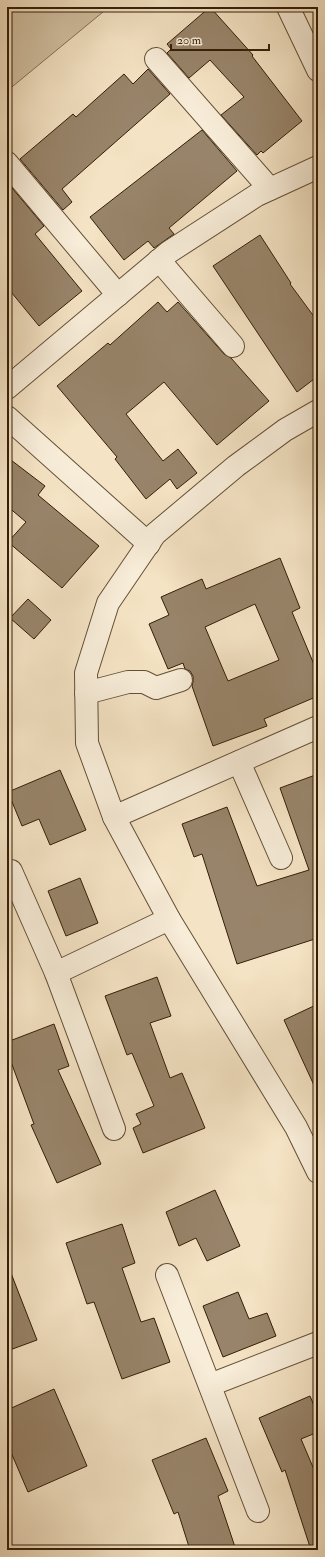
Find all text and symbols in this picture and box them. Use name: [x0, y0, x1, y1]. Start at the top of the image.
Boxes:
scale bar: [171, 26, 269, 52]
text: 20 m: [177, 33, 202, 48]

